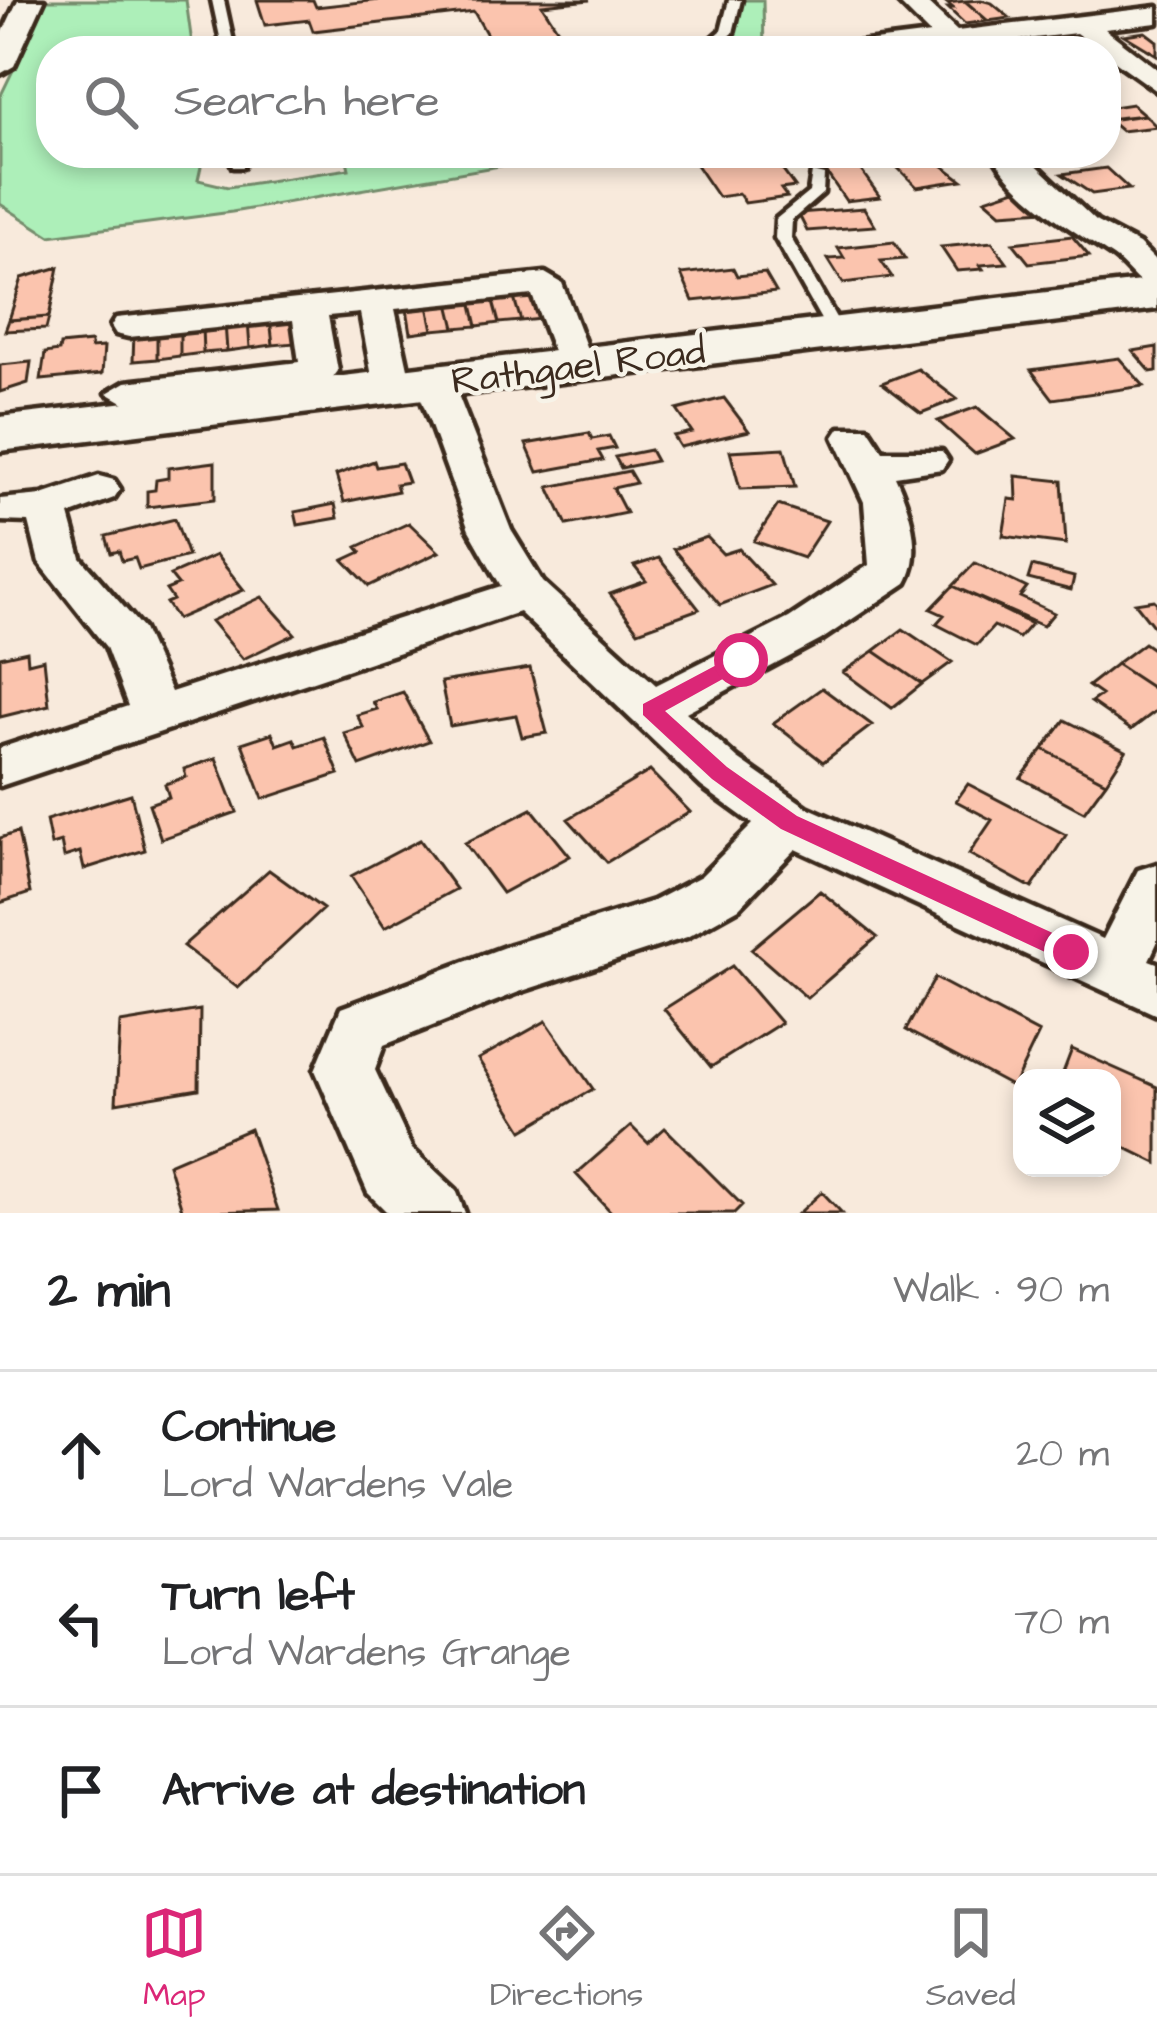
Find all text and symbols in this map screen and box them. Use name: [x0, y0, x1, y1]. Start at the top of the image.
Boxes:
search box: [36, 36, 1121, 168]
icon: search: [78, 69, 144, 135]
text: Search here: [174, 71, 440, 133]
street label: Rathgael Road: [448, 325, 708, 409]
route start: [714, 633, 768, 687]
route end: [1044, 925, 1098, 979]
map controls: [1013, 1069, 1121, 1177]
button: layers: [1013, 1069, 1121, 1177]
text: 2 min: [48, 1256, 171, 1327]
text: Walk · 90 m: [893, 1264, 1109, 1318]
text: Continue: [162, 1397, 336, 1459]
icon: ahead: [48, 1422, 114, 1488]
text: 20 m: [1016, 1428, 1109, 1482]
text: Lord Wardens Vale: [162, 1459, 513, 1513]
text: Turn left: [162, 1565, 355, 1627]
icon: left: [48, 1590, 114, 1656]
text: 70 m: [1014, 1596, 1109, 1650]
text: Lord Wardens Grange: [162, 1627, 571, 1681]
icon: arrive: [48, 1758, 114, 1824]
text: Arrive at destination: [162, 1760, 585, 1822]
tab: Map: [141, 1900, 207, 2018]
tab: Directions: [490, 1900, 643, 2018]
tab: Saved: [926, 1900, 1016, 2018]

